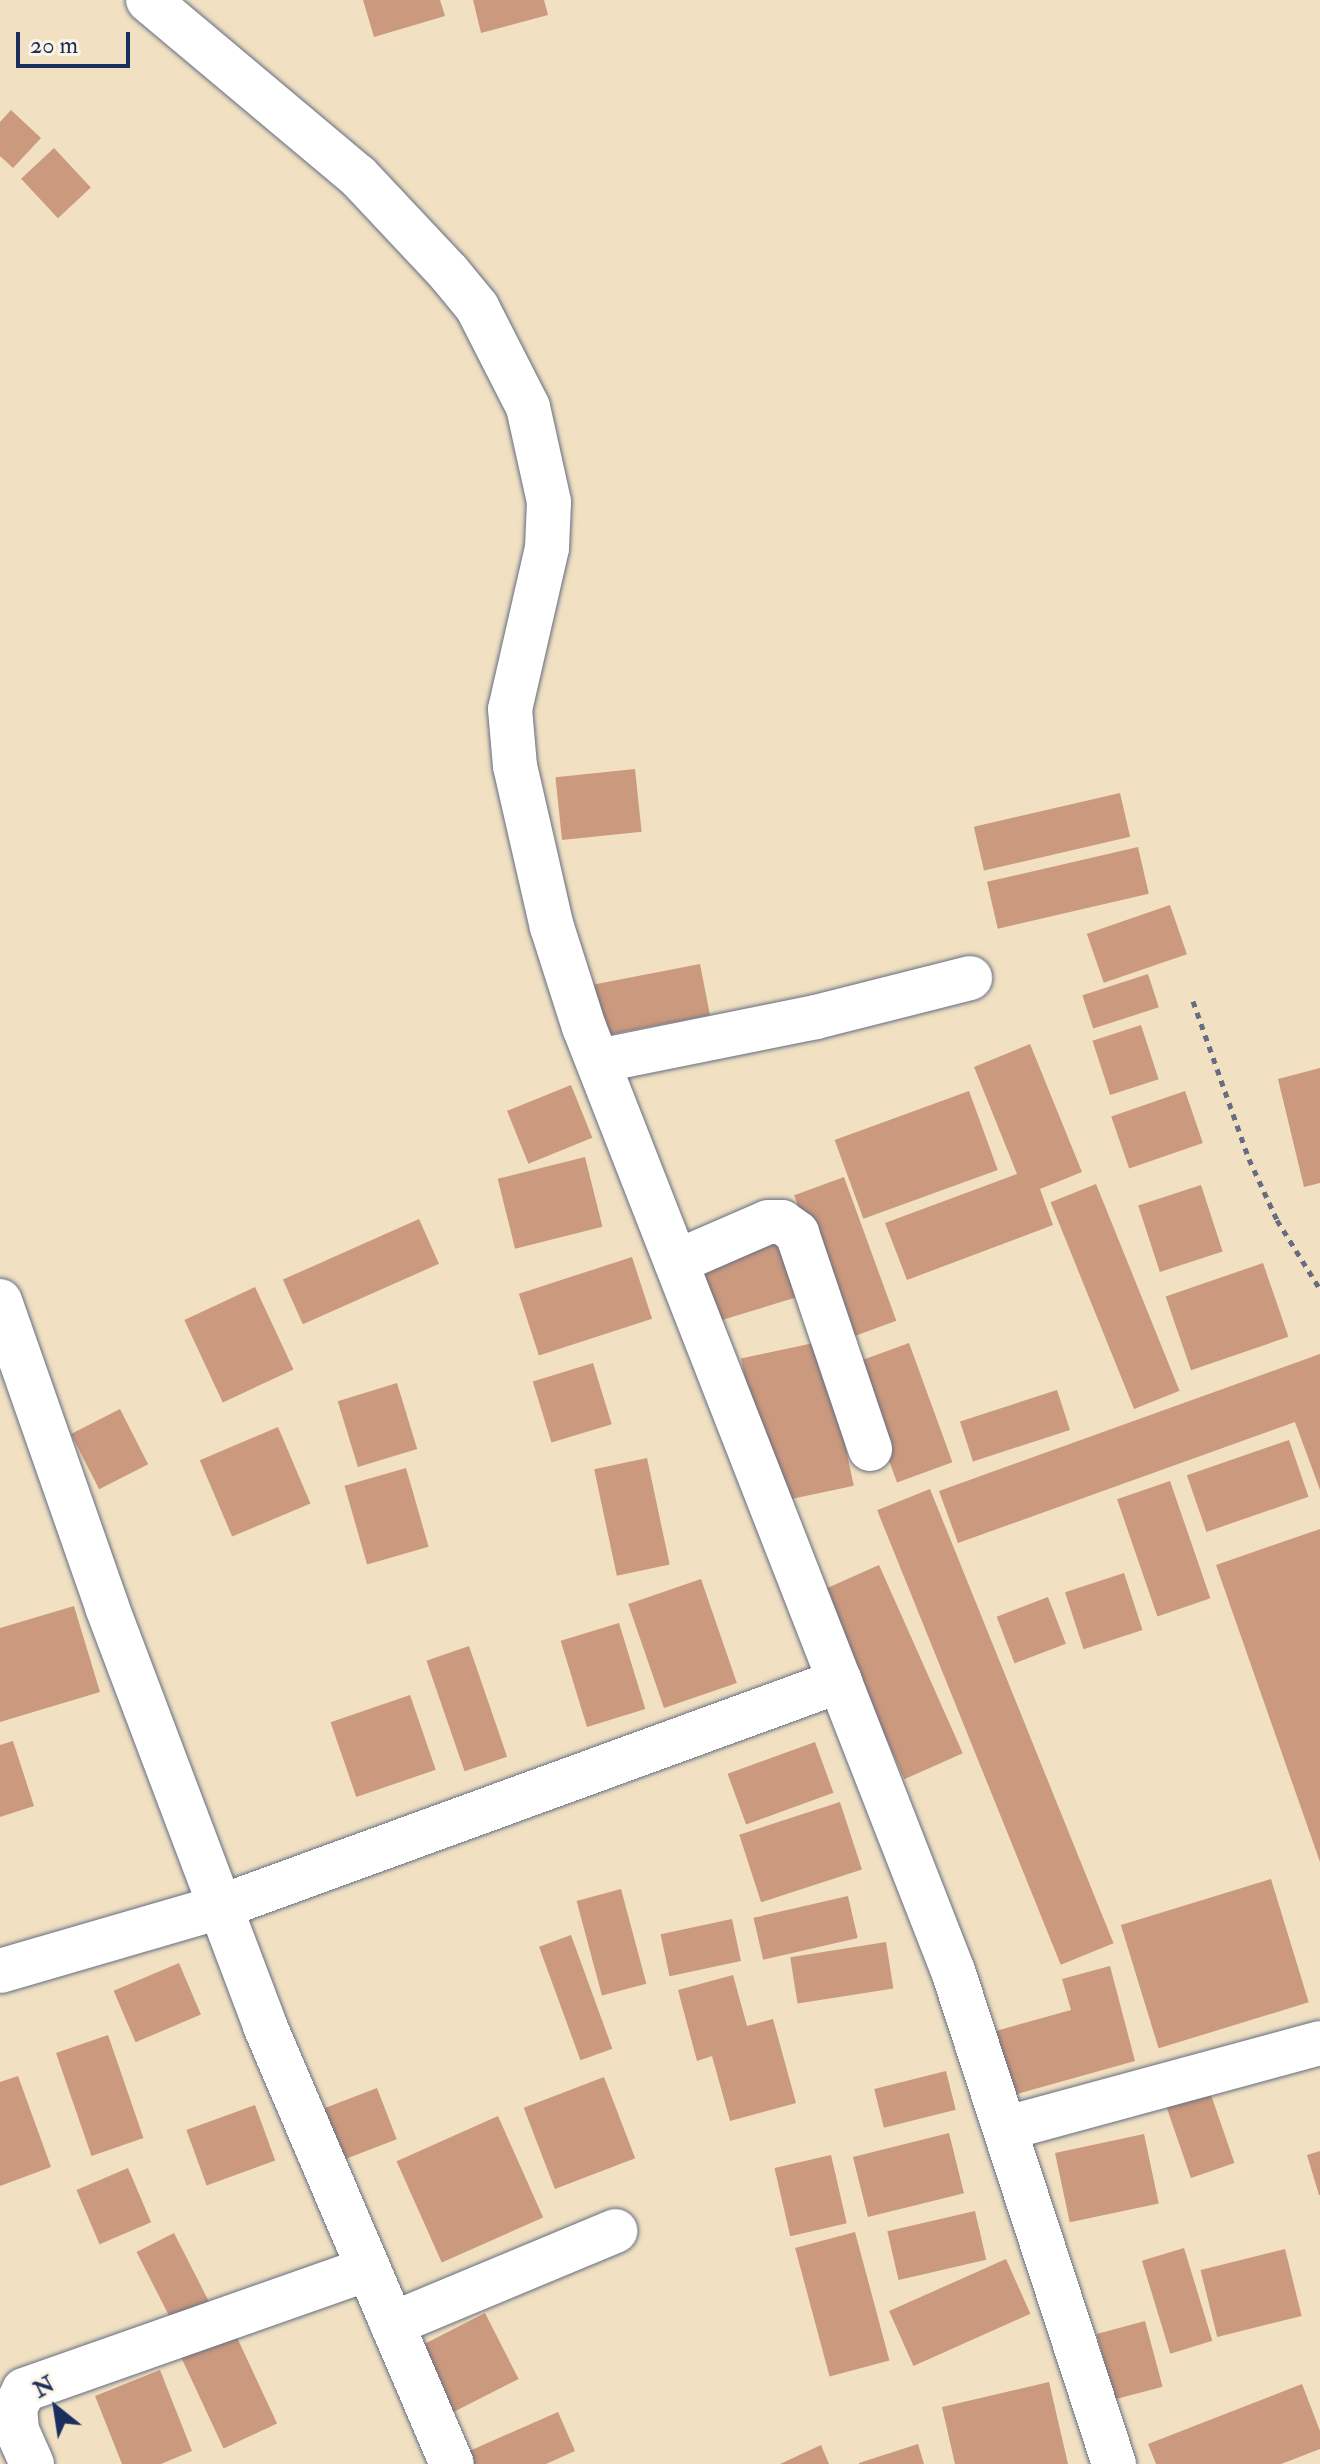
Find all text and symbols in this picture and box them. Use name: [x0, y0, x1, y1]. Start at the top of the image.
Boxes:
scale bar: [20, 16, 134, 66]
text: 20 m: [30, 30, 78, 61]
north arrow: [16, 2368, 96, 2448]
text: N: [28, 2370, 60, 2404]

